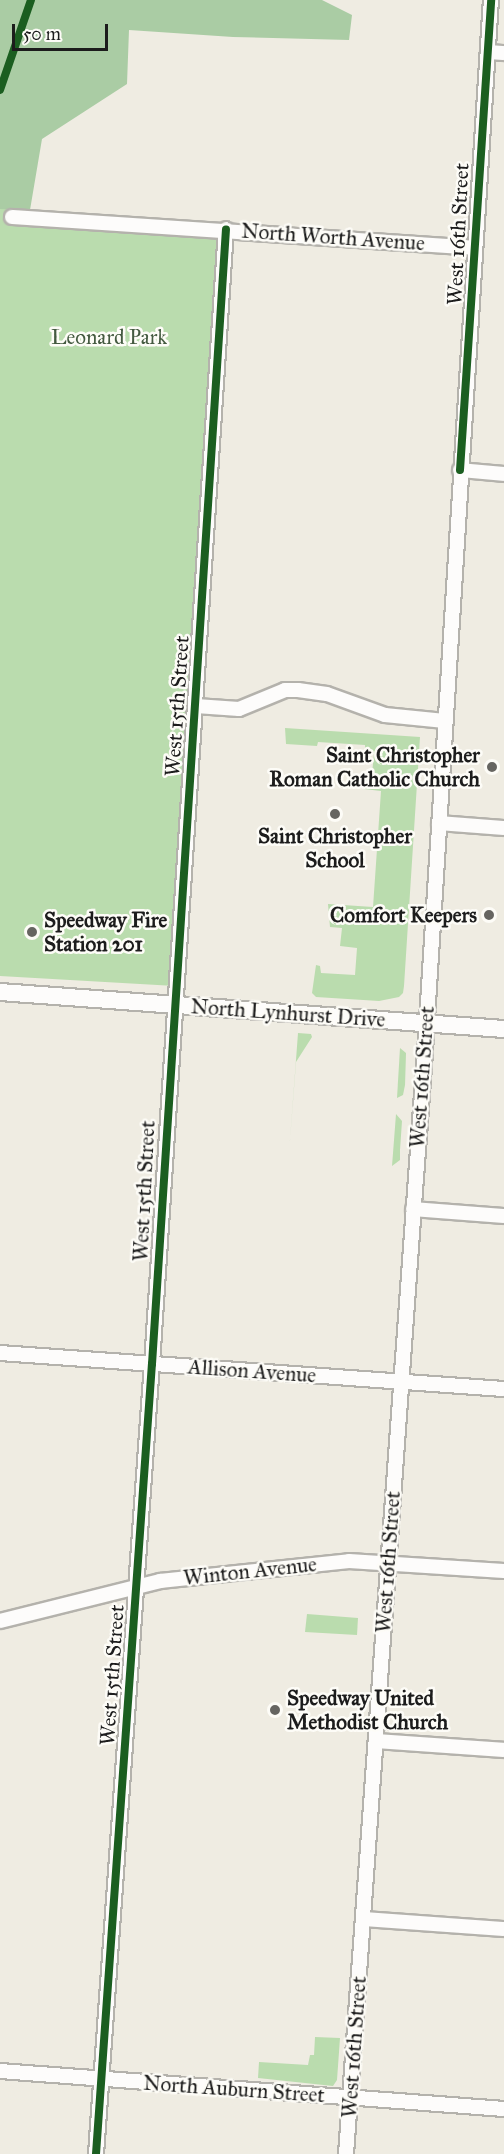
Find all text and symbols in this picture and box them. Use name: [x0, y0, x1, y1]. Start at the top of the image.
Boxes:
scale bar: [15, 12, 111, 50]
text: 50 m: [23, 23, 61, 45]
street label: West 16th Street: [442, 162, 474, 306]
street label: North Worth Avenue: [240, 218, 426, 256]
park label: Leonard Park: [51, 324, 167, 350]
street label: West 15th Street: [160, 635, 194, 777]
place label: Saint Christopher Roman Catholic Church: [269, 742, 480, 792]
marker: Saint Christopher Roman Catholic Church: [485, 760, 499, 774]
marker: Saint Christopher School: [328, 807, 342, 821]
place label: Saint Christopher School: [258, 823, 412, 873]
place label: Comfort Keepers: [330, 902, 477, 928]
place label: Speedway Fire Station 201: [44, 907, 167, 957]
marker: Comfort Keepers: [482, 908, 496, 922]
marker: Speedway Fire Station 201: [25, 925, 39, 939]
street label: North Lynhurst Drive: [190, 994, 386, 1032]
street label: West 16th Street: [404, 1005, 440, 1149]
street label: West 15th Street: [128, 1120, 160, 1262]
street label: Allison Avenue: [187, 1354, 317, 1388]
street label: West 16th Street: [370, 1490, 406, 1634]
street label: Winton Avenue: [182, 1551, 318, 1591]
street label: West 15th Street: [95, 1604, 129, 1746]
place label: Speedway United Methodist Church: [287, 1685, 448, 1735]
marker: Speedway United Methodist Church: [268, 1703, 282, 1717]
street label: West 16th Street: [336, 1975, 372, 2119]
street label: North Auburn Street: [142, 2070, 326, 2108]

